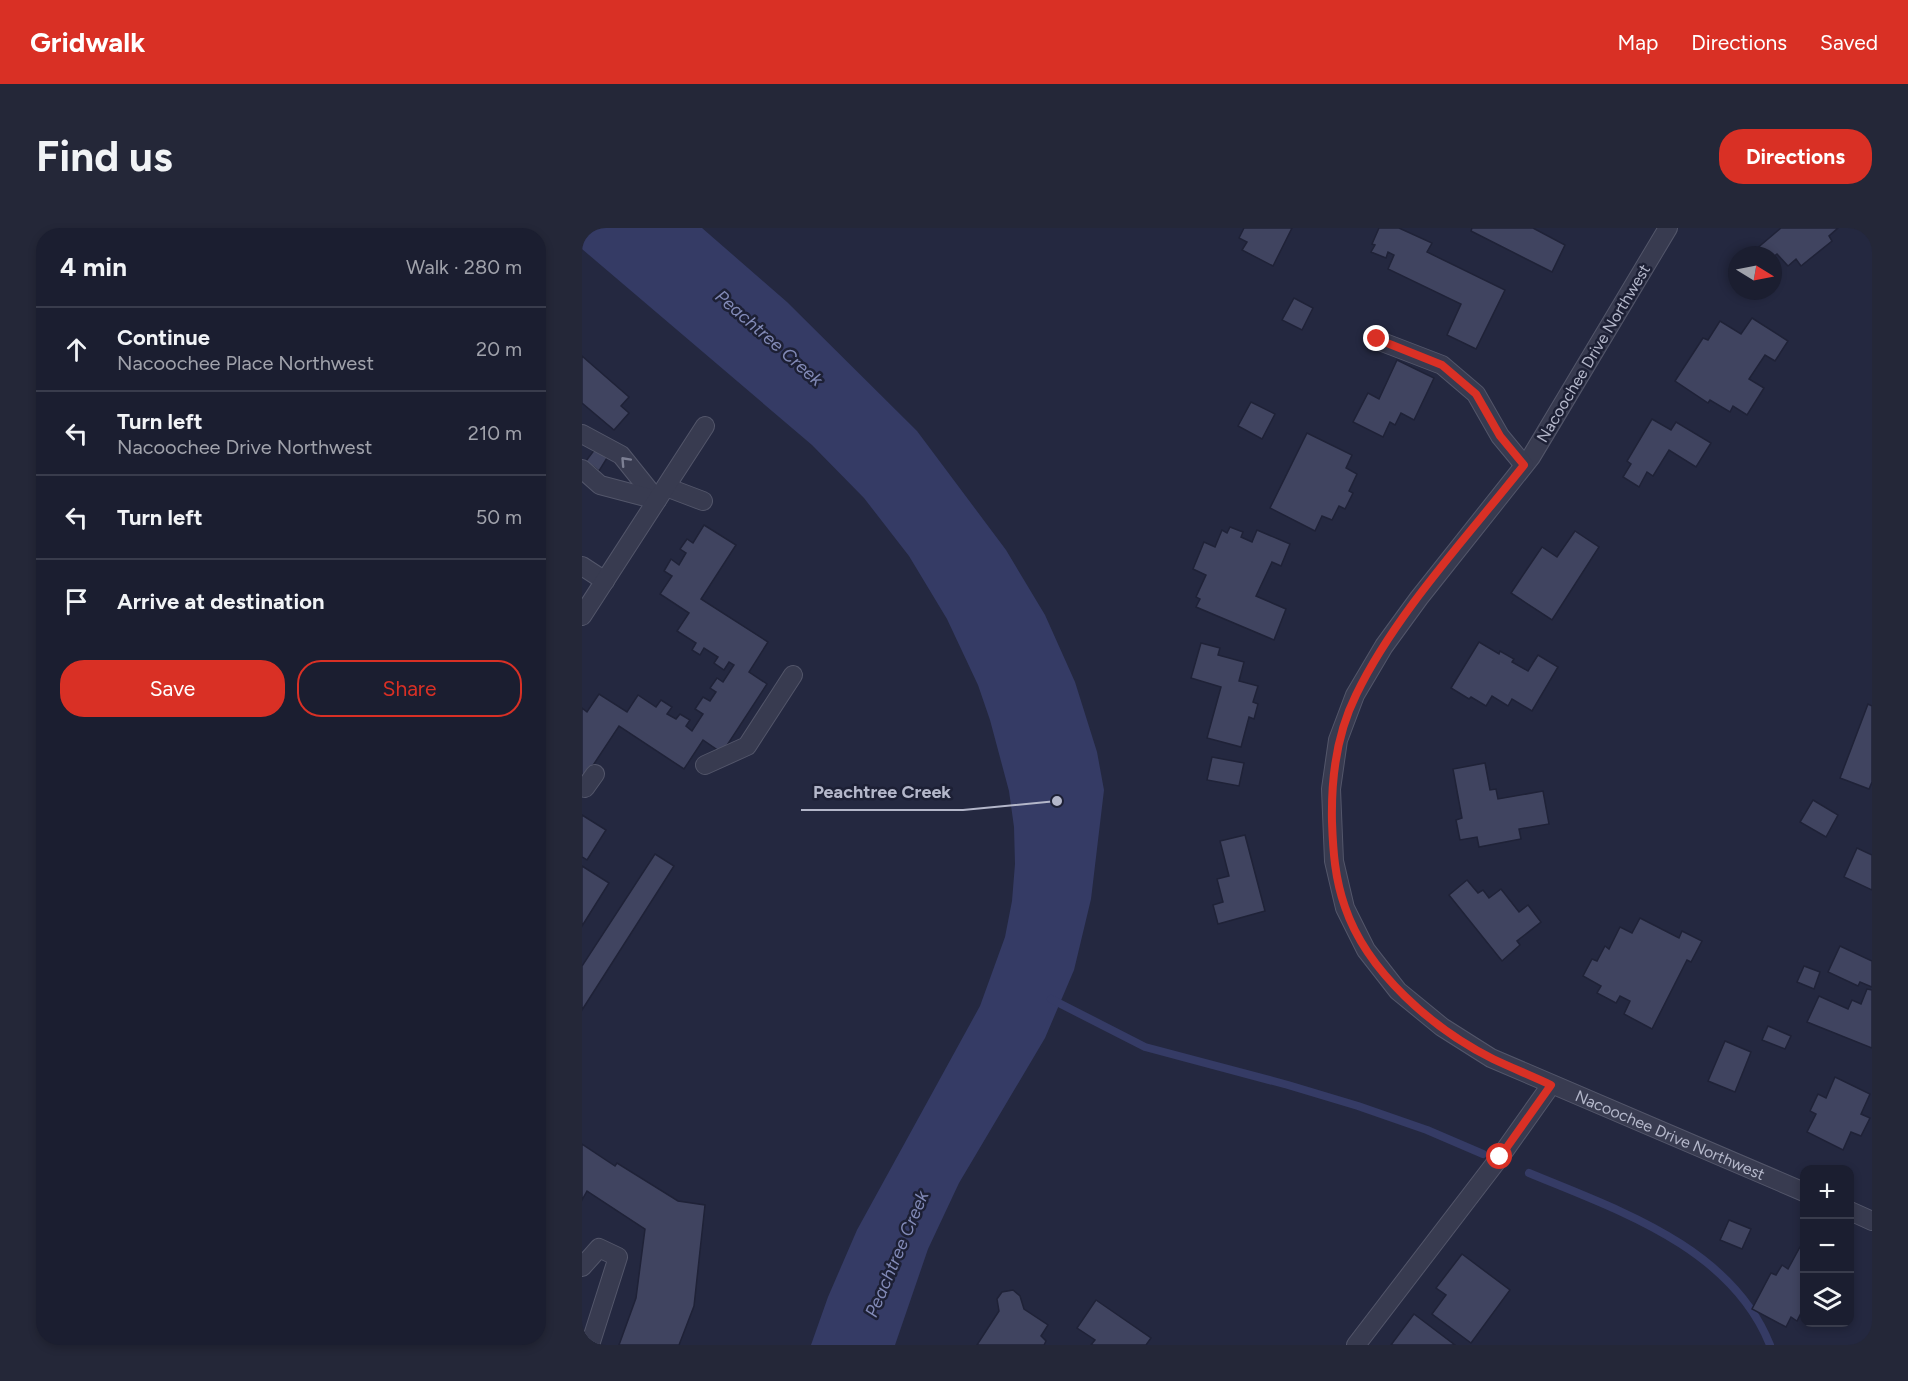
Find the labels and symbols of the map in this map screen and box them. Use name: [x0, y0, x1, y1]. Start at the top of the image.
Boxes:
north arrow: [1728, 246, 1782, 300]
street label: Nacoochee Drive Northwest: [1533, 261, 1654, 446]
water label: Peachtree Creek: [711, 285, 828, 391]
route end: [1363, 325, 1389, 351]
one-way arrow: [621, 457, 632, 467]
callout: Peachtree Creek: [801, 774, 963, 810]
text: Peachtree Creek: [813, 781, 951, 803]
street label: Nacoochee Drive Northwest: [1572, 1086, 1768, 1184]
route start: [1486, 1143, 1512, 1169]
water label: Peachtree Creek: [860, 1186, 934, 1321]

